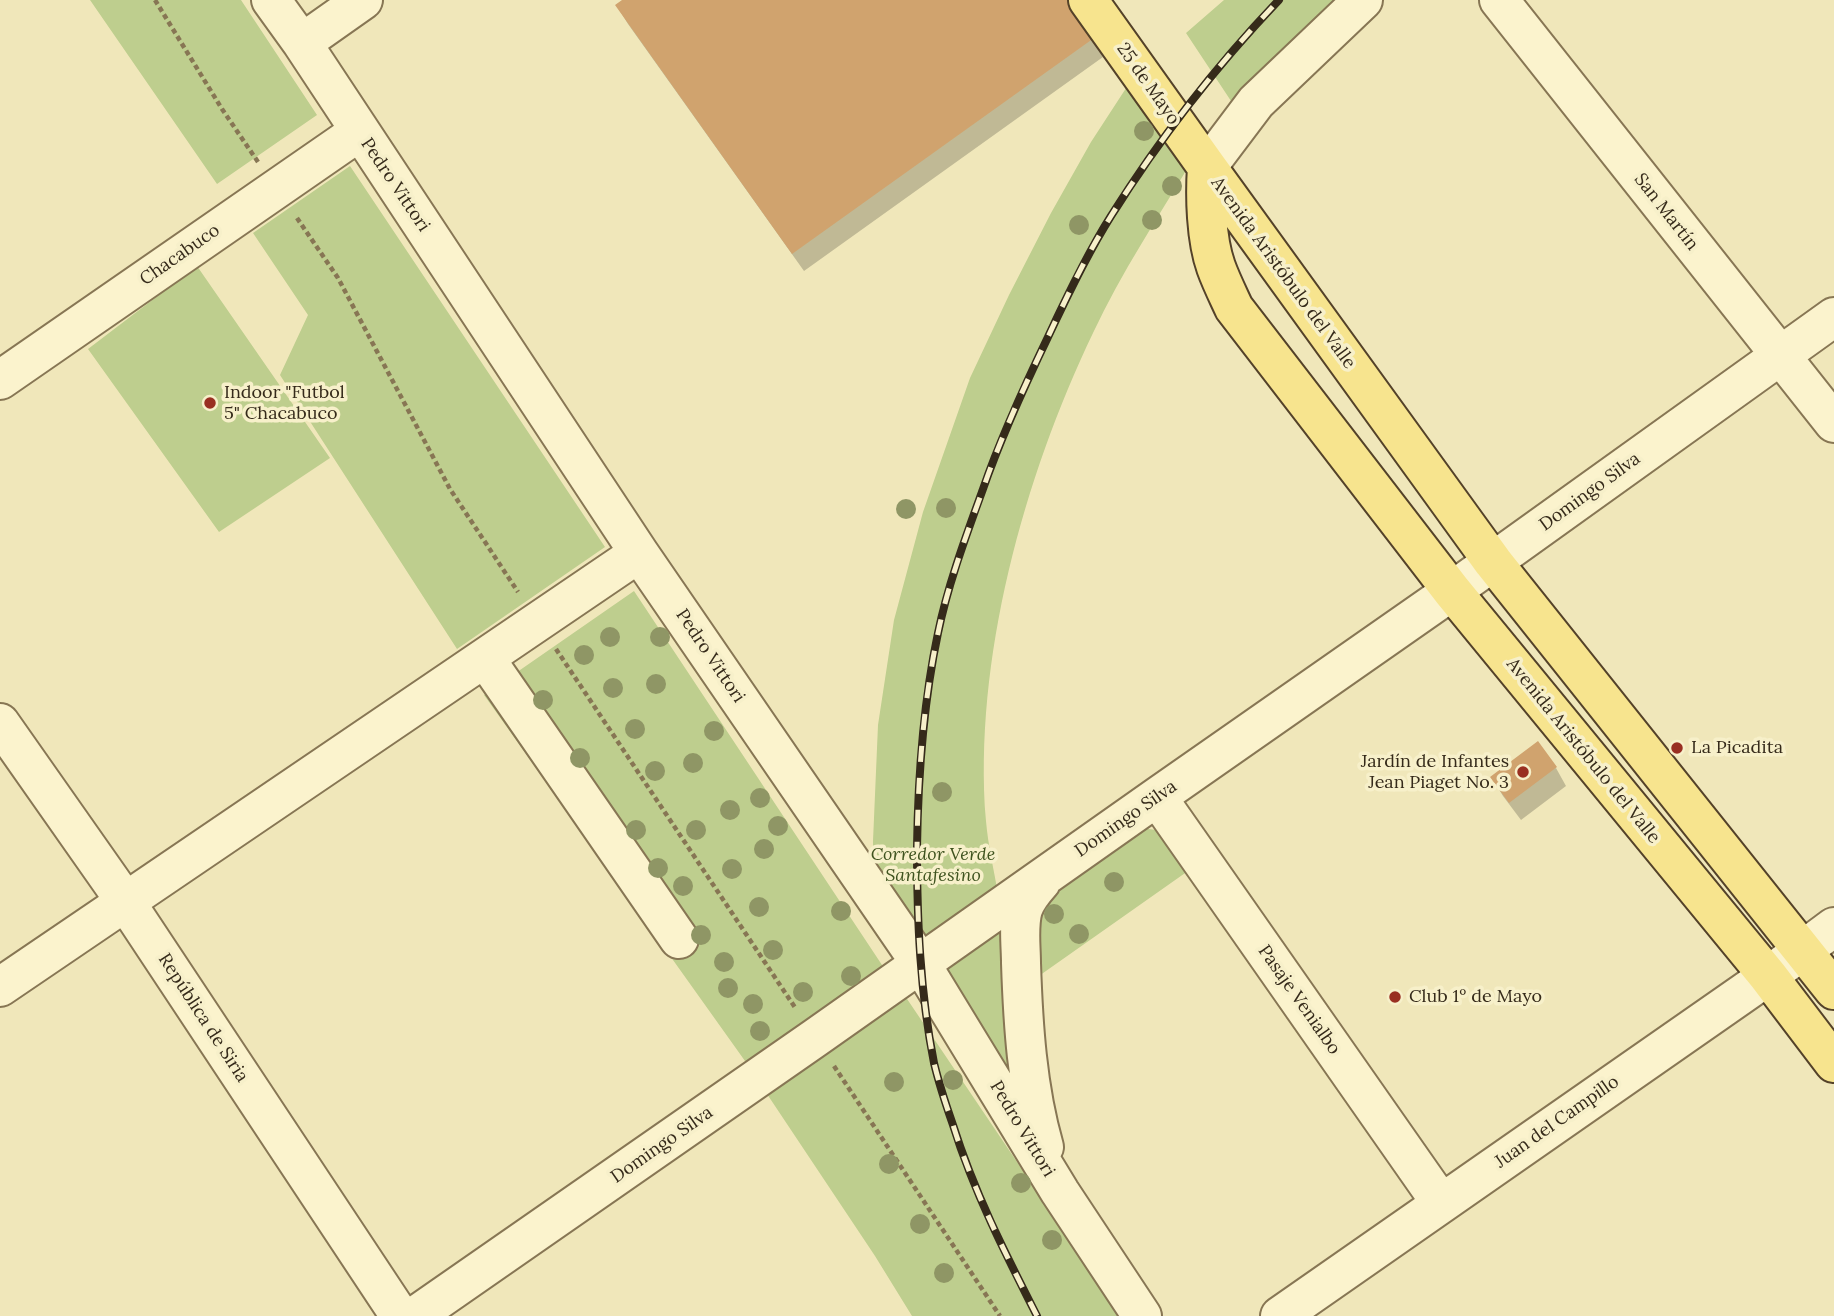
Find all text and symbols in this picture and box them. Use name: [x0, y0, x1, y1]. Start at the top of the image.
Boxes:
street label: 25 de Mayo: [1112, 39, 1184, 129]
street label: Pedro Vittori: [356, 134, 434, 236]
street label: San Martín: [1629, 169, 1703, 255]
street label: Avenida Aristóbulo del Valle: [1206, 173, 1360, 373]
street label: Chacabuco: [136, 220, 224, 290]
place label: Indoor "Futbol 5" Chacabuco: [224, 382, 345, 424]
marker: Indoor "Futbol 5" Chacabuco: [202, 395, 218, 411]
street label: Domingo Silva: [1535, 448, 1645, 536]
street label: Pedro Vittori: [671, 605, 749, 707]
street label: Avenida Aristóbulo del Valle: [1502, 654, 1664, 848]
place label: La Picadita: [1691, 737, 1783, 759]
marker: La Picadita: [1669, 740, 1685, 756]
place label: Jardín de Infantes Jean Piaget No. 3: [1361, 751, 1509, 794]
marker: Jardín de Infantes Jean Piaget No. 3: [1515, 764, 1531, 780]
street label: Domingo Silva: [1071, 776, 1181, 862]
park label: Corredor Verde Santafesino: [871, 844, 995, 886]
street label: Pasaje Venialbo: [1253, 941, 1345, 1059]
street label: República de Siria: [153, 950, 253, 1086]
place label: Club 1º de Mayo: [1409, 986, 1542, 1008]
marker: Club 1º de Mayo: [1387, 989, 1403, 1005]
street label: Juan del Campillo: [1491, 1071, 1623, 1173]
street label: Pedro Vittori: [985, 1077, 1059, 1181]
street label: Domingo Silva: [607, 1102, 717, 1188]

